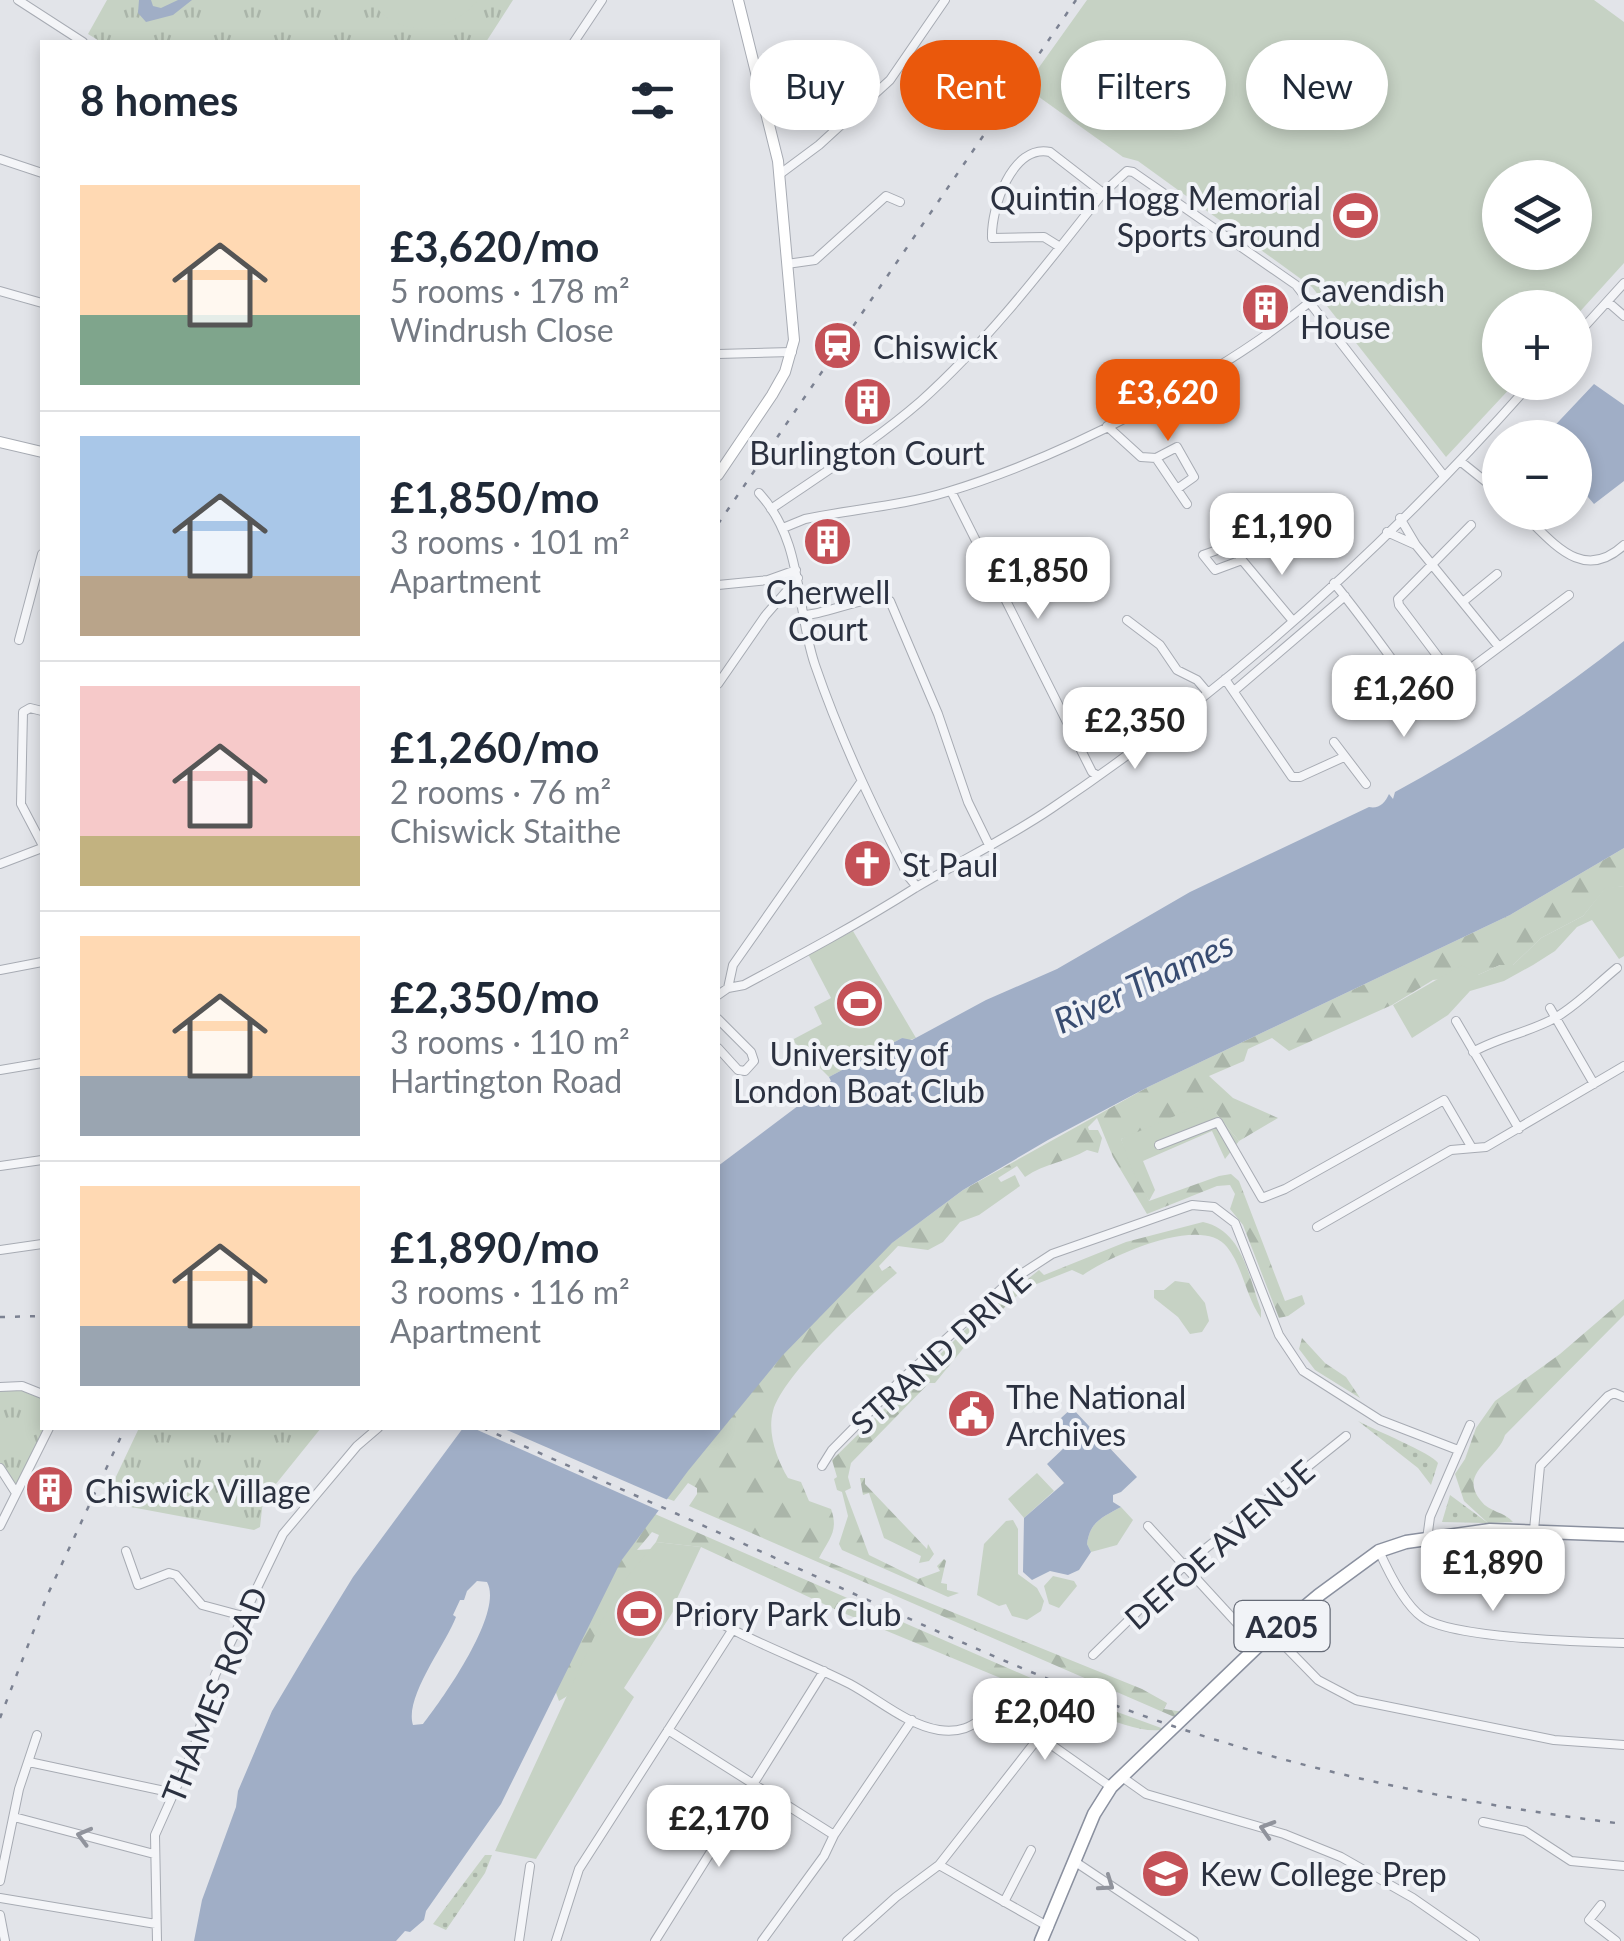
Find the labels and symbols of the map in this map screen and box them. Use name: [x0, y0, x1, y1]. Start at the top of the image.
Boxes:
place label: Quintin Hogg Memorial Sports Ground: [990, 178, 1321, 254]
sports icon: Quintin Hogg Memorial Sports Ground: [1330, 189, 1382, 241]
place label: Cavendish House: [1300, 270, 1445, 346]
building icon: Cavendish House: [1239, 281, 1291, 333]
station icon: Chiswick: [812, 320, 864, 372]
place label: Chiswick: [873, 327, 999, 366]
pin: £3,620: [1087, 359, 1249, 444]
building icon: Burlington Court: [841, 376, 893, 428]
place label: Burlington Court: [749, 433, 985, 472]
pin: £1,190: [1201, 493, 1363, 578]
building icon: Cherwell Court: [802, 515, 854, 567]
pin: £1,850: [957, 537, 1119, 622]
place label: Cherwell Court: [766, 572, 890, 648]
pin: £1,260: [1323, 655, 1485, 740]
pin: £2,350: [1054, 687, 1216, 772]
church icon: St Paul: [841, 838, 893, 890]
place label: St Paul: [902, 845, 998, 884]
water label: River Thames: [1047, 921, 1239, 1041]
sports icon: University of London Boat Club: [833, 977, 885, 1029]
place label: University of London Boat Club: [733, 1034, 985, 1110]
street label: STRAND DRIVE: [842, 1260, 1038, 1442]
place label: The National Archives: [1006, 1377, 1186, 1453]
public building icon: The National Archives: [945, 1388, 997, 1440]
street label: DEFOE AVENUE: [1116, 1451, 1322, 1637]
building icon: Chiswick Village: [24, 1464, 76, 1516]
place label: Chiswick Village: [85, 1471, 311, 1510]
pin: £1,890: [1412, 1529, 1574, 1614]
street label: THAMES ROAD: [153, 1581, 275, 1809]
sports icon: Priory Park Club: [613, 1587, 665, 1639]
place label: Priory Park Club: [674, 1594, 901, 1633]
road number: A205: [1234, 1601, 1330, 1651]
pin: £2,040: [964, 1678, 1126, 1763]
pin: £2,170: [638, 1785, 800, 1870]
one-way arrow: [1259, 1820, 1276, 1841]
one-way arrow: [76, 1826, 93, 1847]
school or university icon: Kew College Prep: [1139, 1847, 1191, 1899]
place label: Kew College Prep: [1200, 1854, 1447, 1893]
one-way arrow: [1096, 1872, 1115, 1890]

